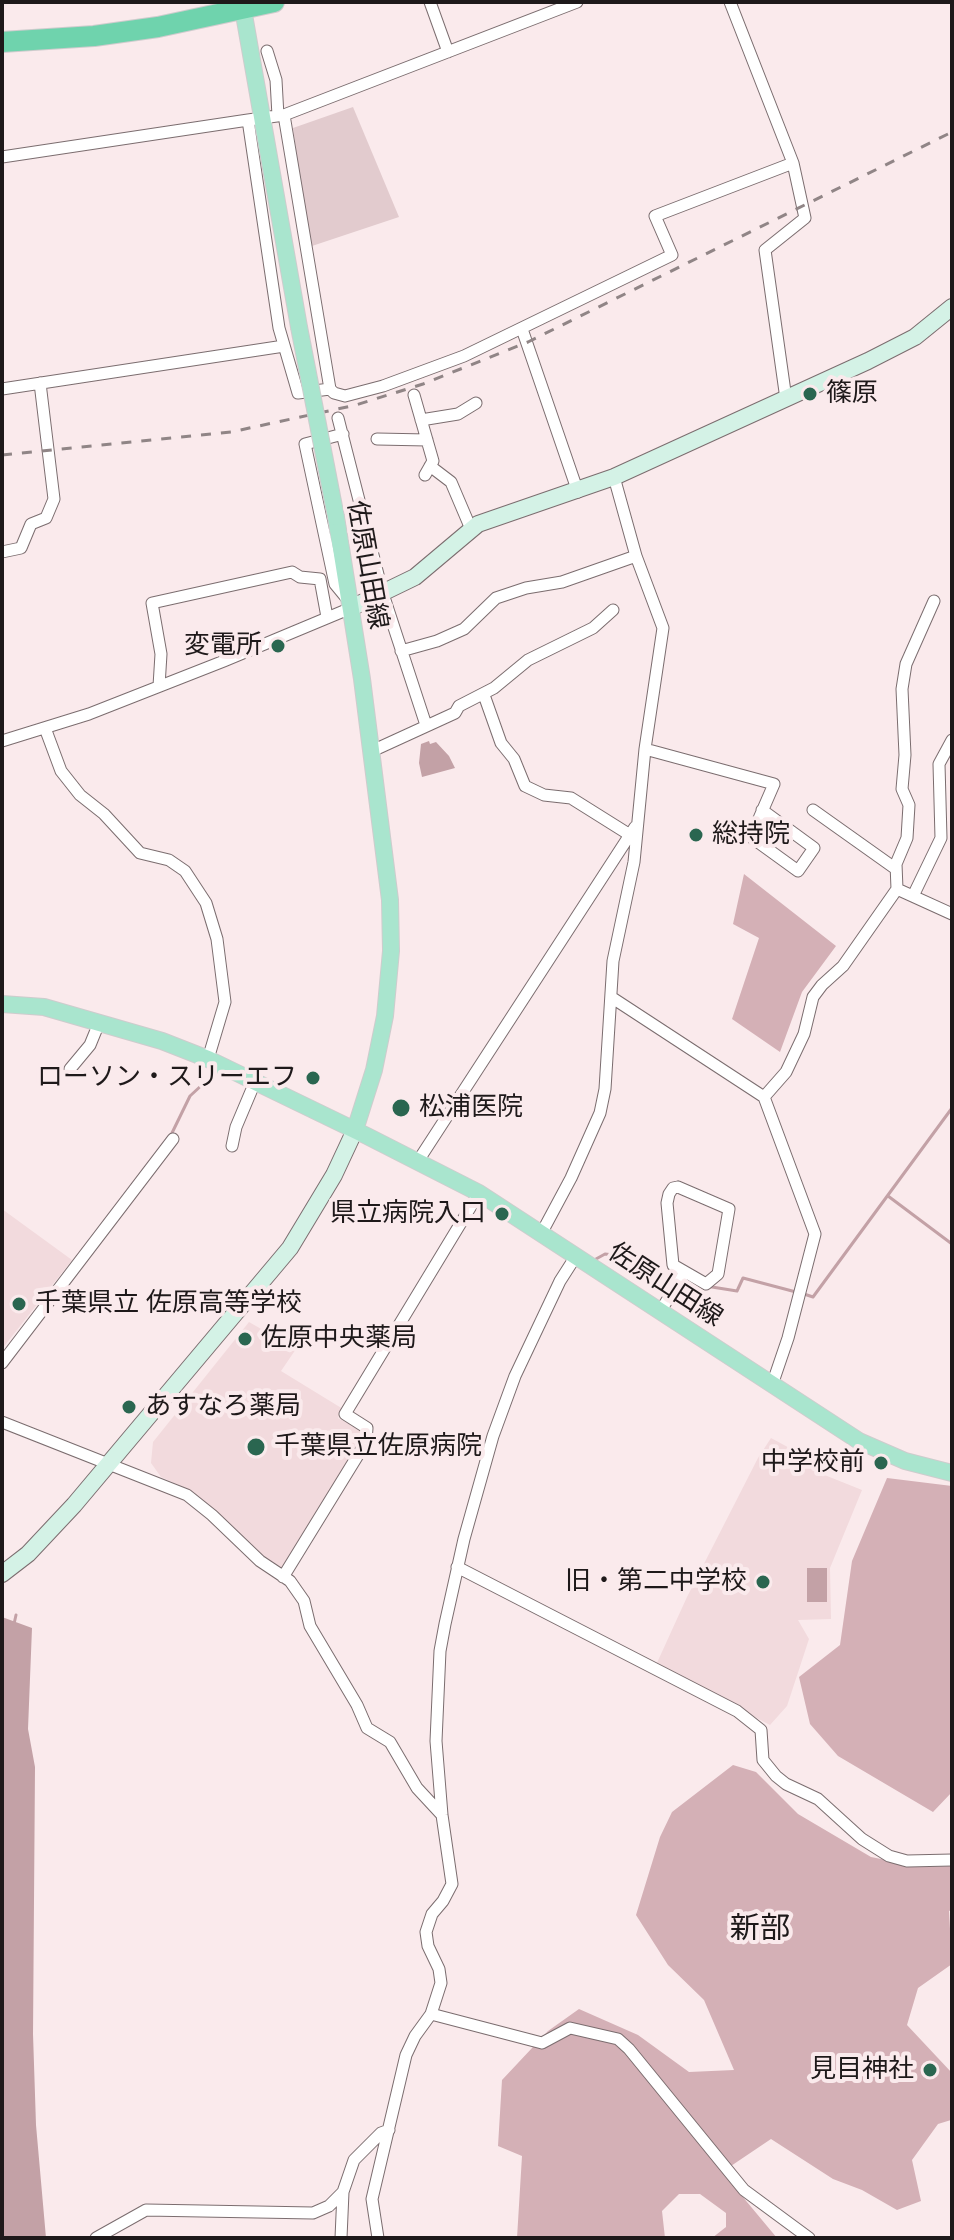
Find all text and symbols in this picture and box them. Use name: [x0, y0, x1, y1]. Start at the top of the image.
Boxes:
place label: 篠原: [826, 378, 878, 410]
marker: 篠原: [801, 385, 819, 403]
street label: 佐原山田線: [340, 498, 394, 632]
place label: 変電所: [184, 630, 262, 662]
marker: 変電所: [269, 637, 287, 655]
place label: 総持院: [712, 819, 790, 851]
marker: 総持院: [687, 826, 705, 844]
place label: ローソン・スリーエフ: [37, 1062, 297, 1094]
marker: ローソン・スリーエフ: [304, 1069, 322, 1087]
place label: 松浦医院: [419, 1092, 523, 1124]
marker: 松浦医院: [390, 1097, 412, 1119]
place label: 県立病院入口: [330, 1198, 486, 1230]
marker: 県立病院入口: [493, 1205, 511, 1223]
street label: 佐原山田線: [602, 1237, 728, 1333]
place label: 千葉県立 佐原高等学校: [35, 1288, 302, 1320]
marker: 千葉県立 佐原高等学校: [10, 1295, 28, 1313]
place label: 佐原中央薬局: [261, 1323, 417, 1355]
marker: 佐原中央薬局: [236, 1330, 254, 1348]
place label: あすなろ薬局: [145, 1391, 301, 1423]
marker: あすなろ薬局: [120, 1398, 138, 1416]
place label: 千葉県立佐原病院: [274, 1431, 482, 1463]
marker: 千葉県立佐原病院: [245, 1436, 267, 1458]
place label: 中学校前: [761, 1447, 865, 1479]
marker: 中学校前: [872, 1454, 890, 1472]
place label: 旧・第二中学校: [565, 1566, 747, 1598]
marker: 旧・第二中学校: [754, 1573, 772, 1591]
district label: 新部: [730, 1911, 790, 1947]
place label: 見目神社: [810, 2054, 914, 2086]
marker: 見目神社: [921, 2061, 939, 2079]

